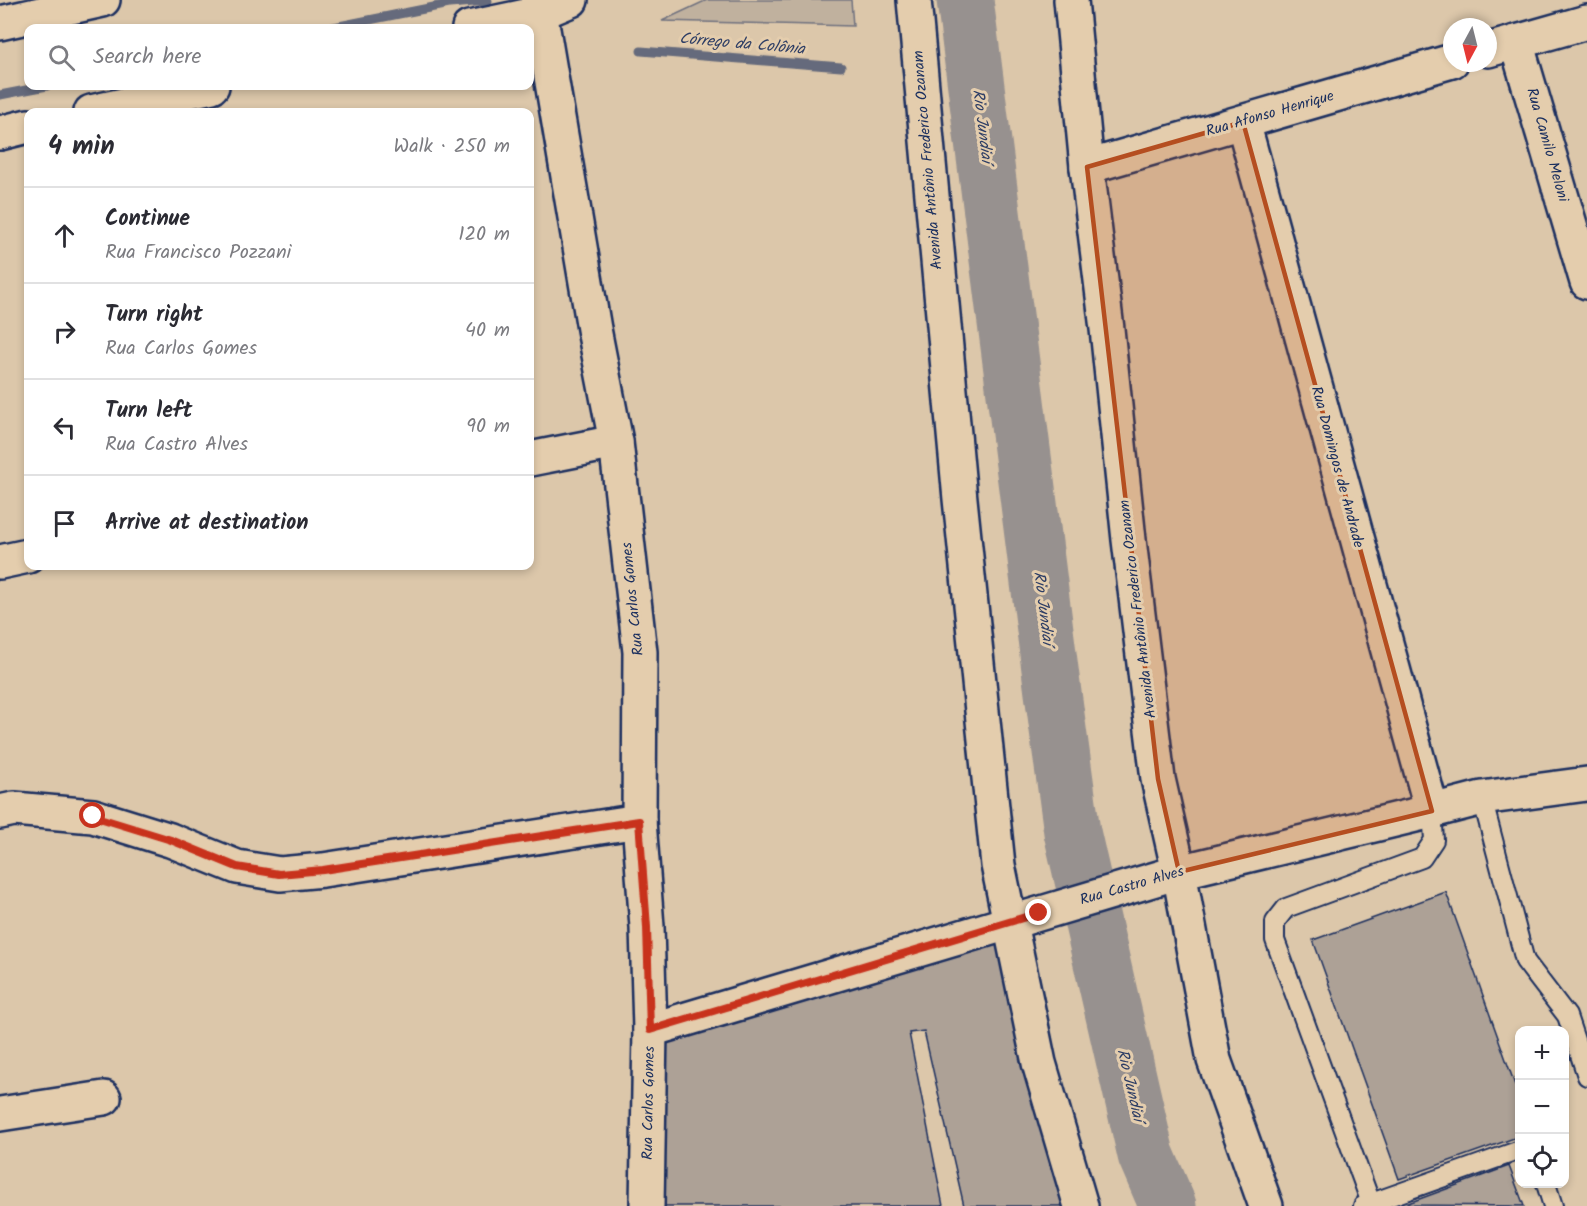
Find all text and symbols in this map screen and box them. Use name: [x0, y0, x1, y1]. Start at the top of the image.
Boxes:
north arrow: [1443, 18, 1497, 72]
search box: [24, 24, 534, 90]
water label: Córrego da Colônia: [678, 26, 807, 62]
text: Search here: [93, 40, 201, 75]
icon: search: [45, 41, 78, 74]
street label: Avenida Antônio Frederico Ozanam: [906, 49, 950, 271]
street label: Rua Afonso Henrique: [1203, 84, 1337, 144]
street label: Rua Camilo Meloni: [1519, 85, 1575, 206]
water label: Rio Jundiaí: [965, 88, 1000, 169]
text: 4 min: [48, 126, 115, 168]
text: Walk · 250 m: [394, 131, 510, 163]
text: Continue: [105, 202, 190, 237]
icon: ahead: [48, 219, 81, 252]
text: 120 m: [458, 219, 510, 251]
text: Rua Francisco Pozzani: [105, 237, 291, 269]
text: Turn right: [105, 298, 203, 333]
icon: right: [48, 315, 81, 348]
text: 40 m: [465, 315, 510, 347]
text: Rua Carlos Gomes: [105, 333, 257, 365]
street label: Rua Domingos de Andrade: [1304, 384, 1370, 551]
text: Turn left: [105, 394, 192, 429]
icon: left: [48, 411, 81, 444]
text: 90 m: [466, 411, 510, 443]
text: Rua Castro Alves: [105, 429, 248, 461]
street label: Avenida Antônio Frederico Ozanam: [1113, 498, 1163, 720]
text: Arrive at destination: [105, 506, 308, 541]
icon: arrive: [48, 507, 81, 540]
street label: Rua Carlos Gomes: [615, 540, 651, 657]
water label: Rio Jundiaí: [1026, 570, 1061, 651]
route start: [79, 802, 105, 828]
street label: Rua Castro Alves: [1077, 860, 1187, 912]
route end: [1025, 899, 1051, 925]
map controls: [1515, 1026, 1569, 1188]
button: +: [1515, 1026, 1569, 1080]
street label: Rua Carlos Gomes: [636, 1045, 662, 1160]
water label: Rio Jundiaí: [1110, 1046, 1152, 1129]
button: −: [1515, 1080, 1569, 1134]
button: locate: [1515, 1134, 1569, 1188]

